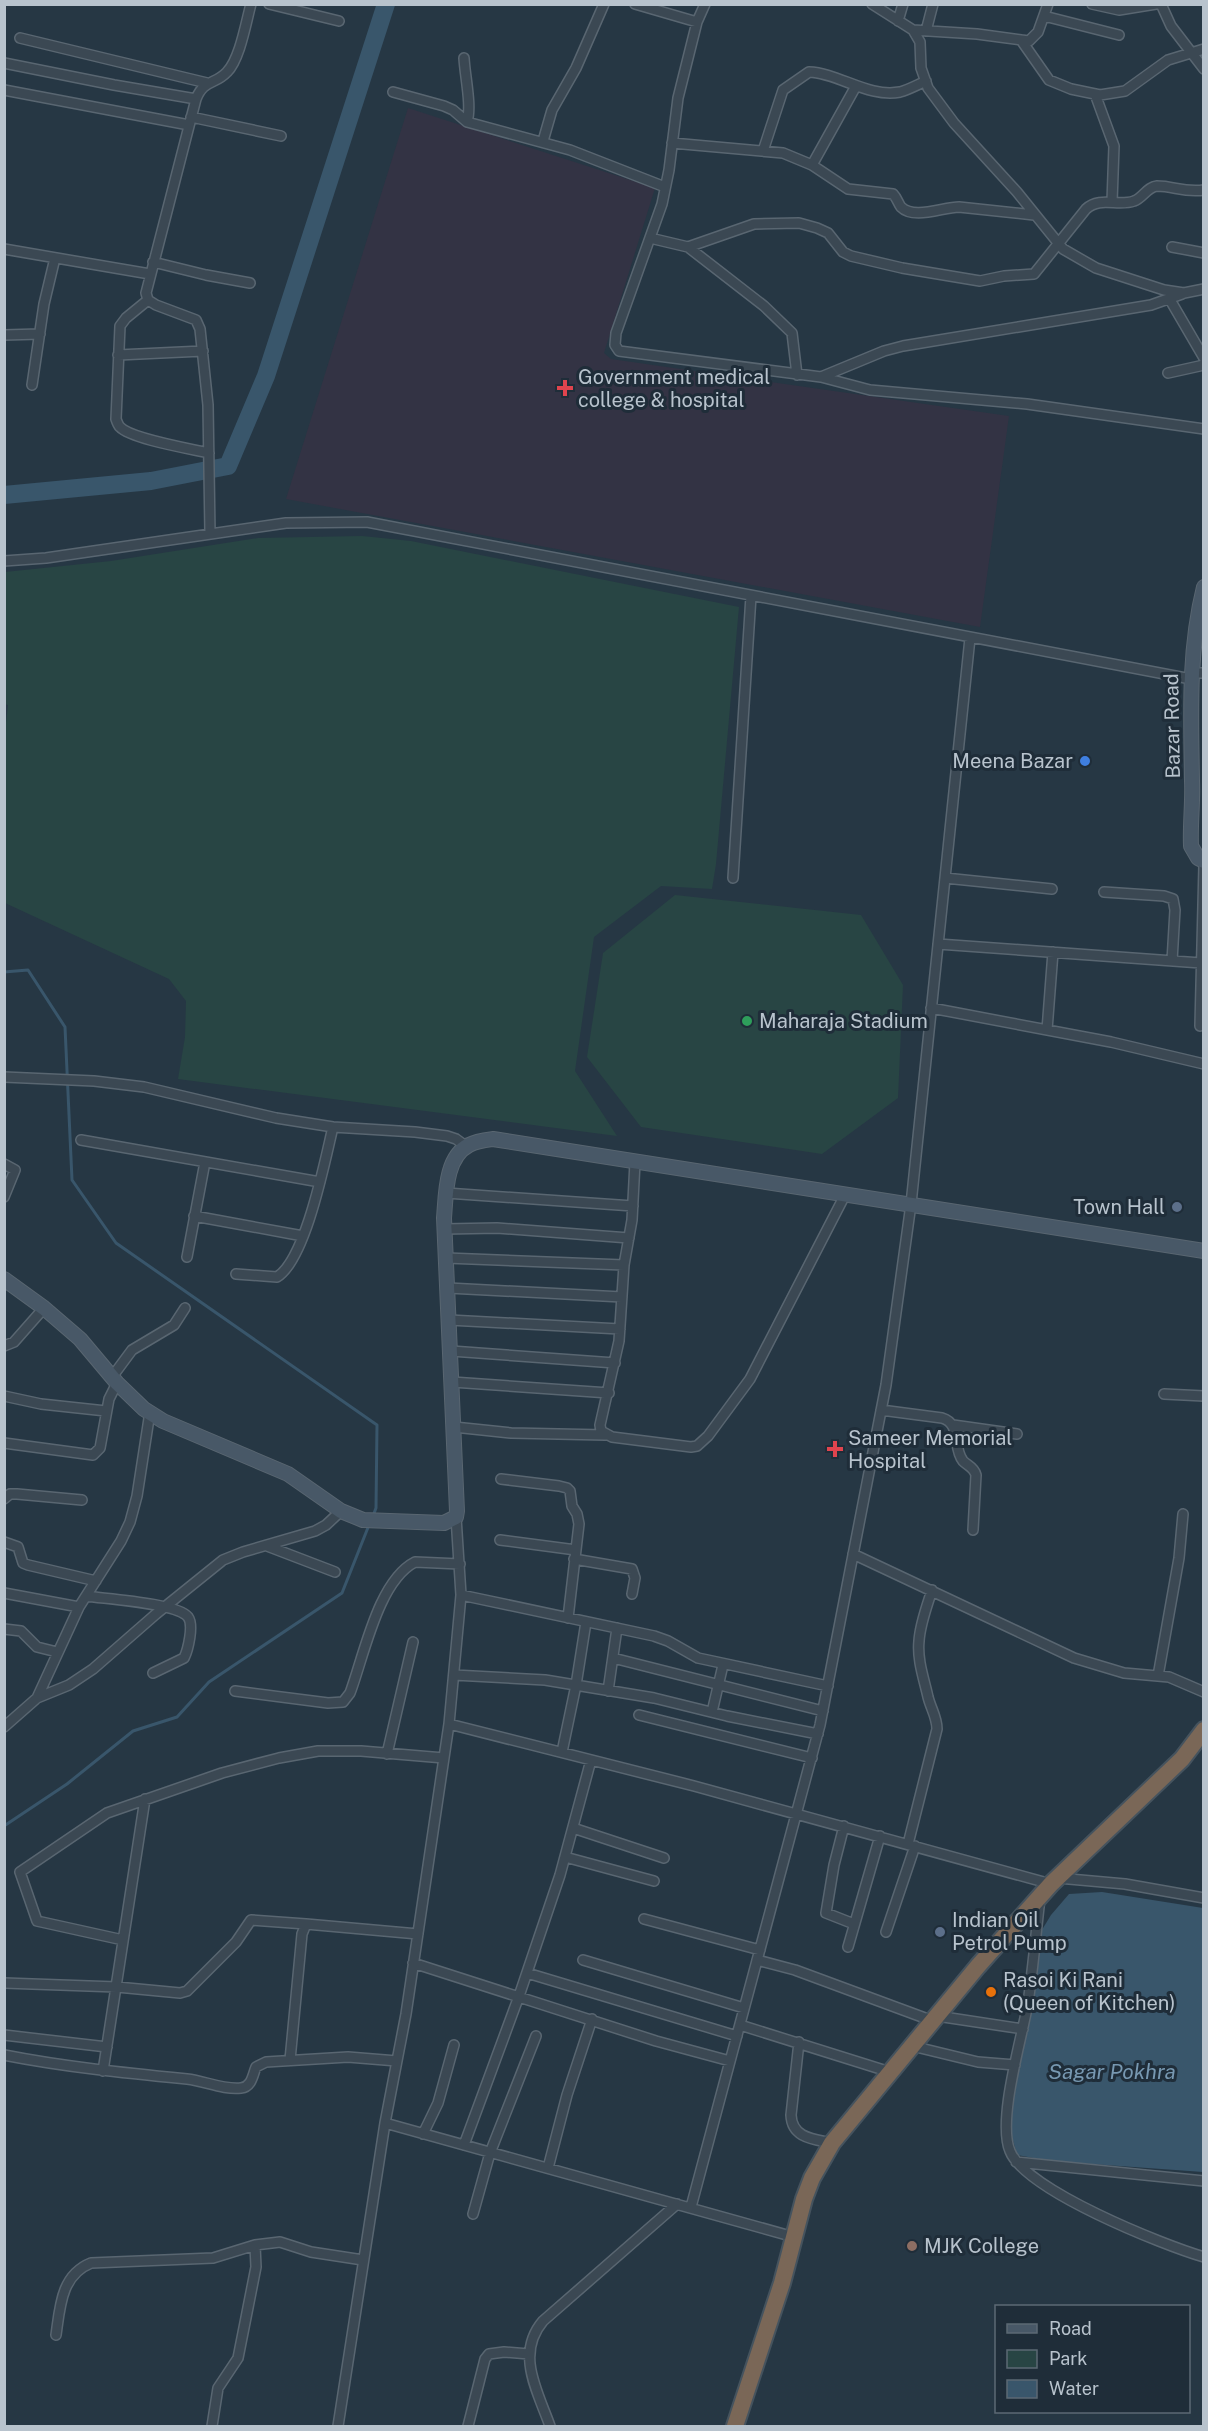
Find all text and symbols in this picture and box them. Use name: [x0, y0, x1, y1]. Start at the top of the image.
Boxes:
place label: Government medical college & hospital: [578, 365, 770, 412]
marker: Government medical college & hospital: [556, 379, 574, 397]
street label: Bazar Road: [1159, 673, 1185, 779]
place label: Meena Bazar: [952, 749, 1073, 773]
marker: Meena Bazar: [1078, 754, 1092, 768]
place label: Maharaja Stadium: [759, 1009, 928, 1033]
marker: Maharaja Stadium: [740, 1014, 754, 1028]
place label: Town Hall: [1073, 1195, 1165, 1219]
marker: Town Hall: [1170, 1200, 1184, 1214]
place label: Sameer Memorial Hospital: [848, 1426, 1012, 1473]
marker: Sameer Memorial Hospital: [826, 1440, 844, 1458]
place label: Indian Oil Petrol Pump: [952, 1908, 1067, 1955]
marker: Indian Oil Petrol Pump: [933, 1925, 947, 1939]
place label: Rasoi Ki Rani (Queen of Kitchen): [1003, 1968, 1176, 2015]
marker: Rasoi Ki Rani (Queen of Kitchen): [984, 1985, 998, 1999]
water label: Sagar Pokhra: [1048, 2059, 1176, 2084]
place label: MJK College: [924, 2234, 1039, 2258]
marker: MJK College: [905, 2239, 919, 2253]
legend: [995, 2305, 1190, 2413]
text: Road: [1049, 2318, 1092, 2339]
text: Park: [1049, 2348, 1087, 2369]
text: Water: [1049, 2378, 1099, 2399]

